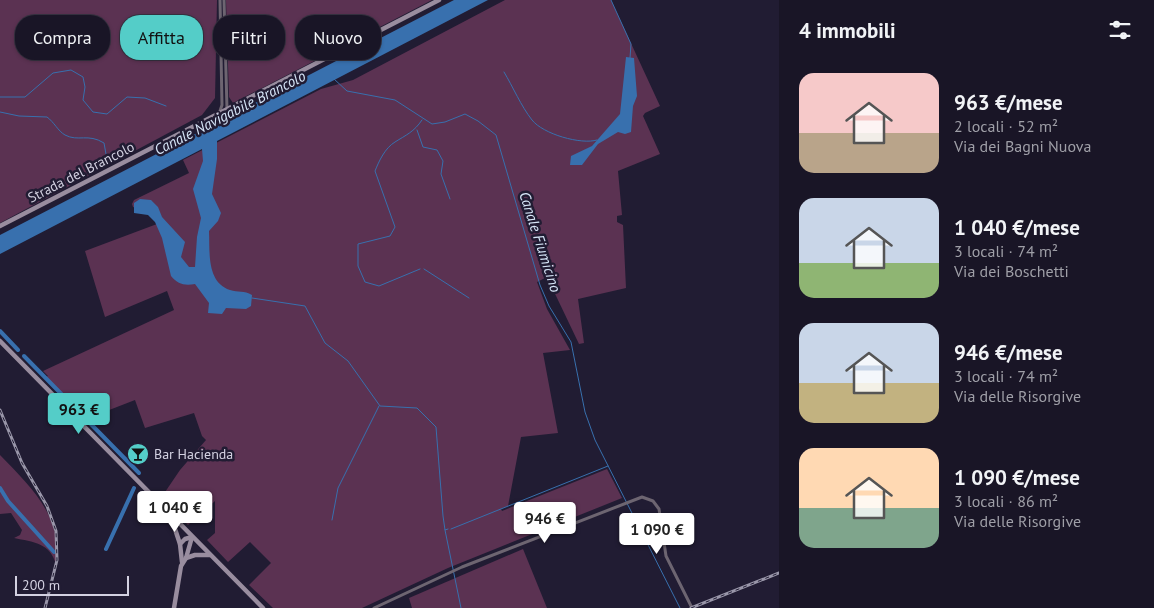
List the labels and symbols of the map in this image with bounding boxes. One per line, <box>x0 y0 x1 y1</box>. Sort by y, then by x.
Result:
water label: Canale Navigabile Brancolo <box>151 66 309 159</box>
street label: Strada del Brancolo <box>25 137 137 207</box>
water label: Canale Fiumicino <box>515 189 566 295</box>
pin: 963 € <box>44 392 114 435</box>
bar icon: Bar Hacienda <box>126 442 150 466</box>
place label: Bar Hacienda <box>154 445 233 463</box>
pin: 1 040 € <box>129 490 221 533</box>
pin: 946 € <box>510 502 580 544</box>
pin: 1 090 € <box>611 512 703 555</box>
scale bar <box>15 573 129 596</box>

